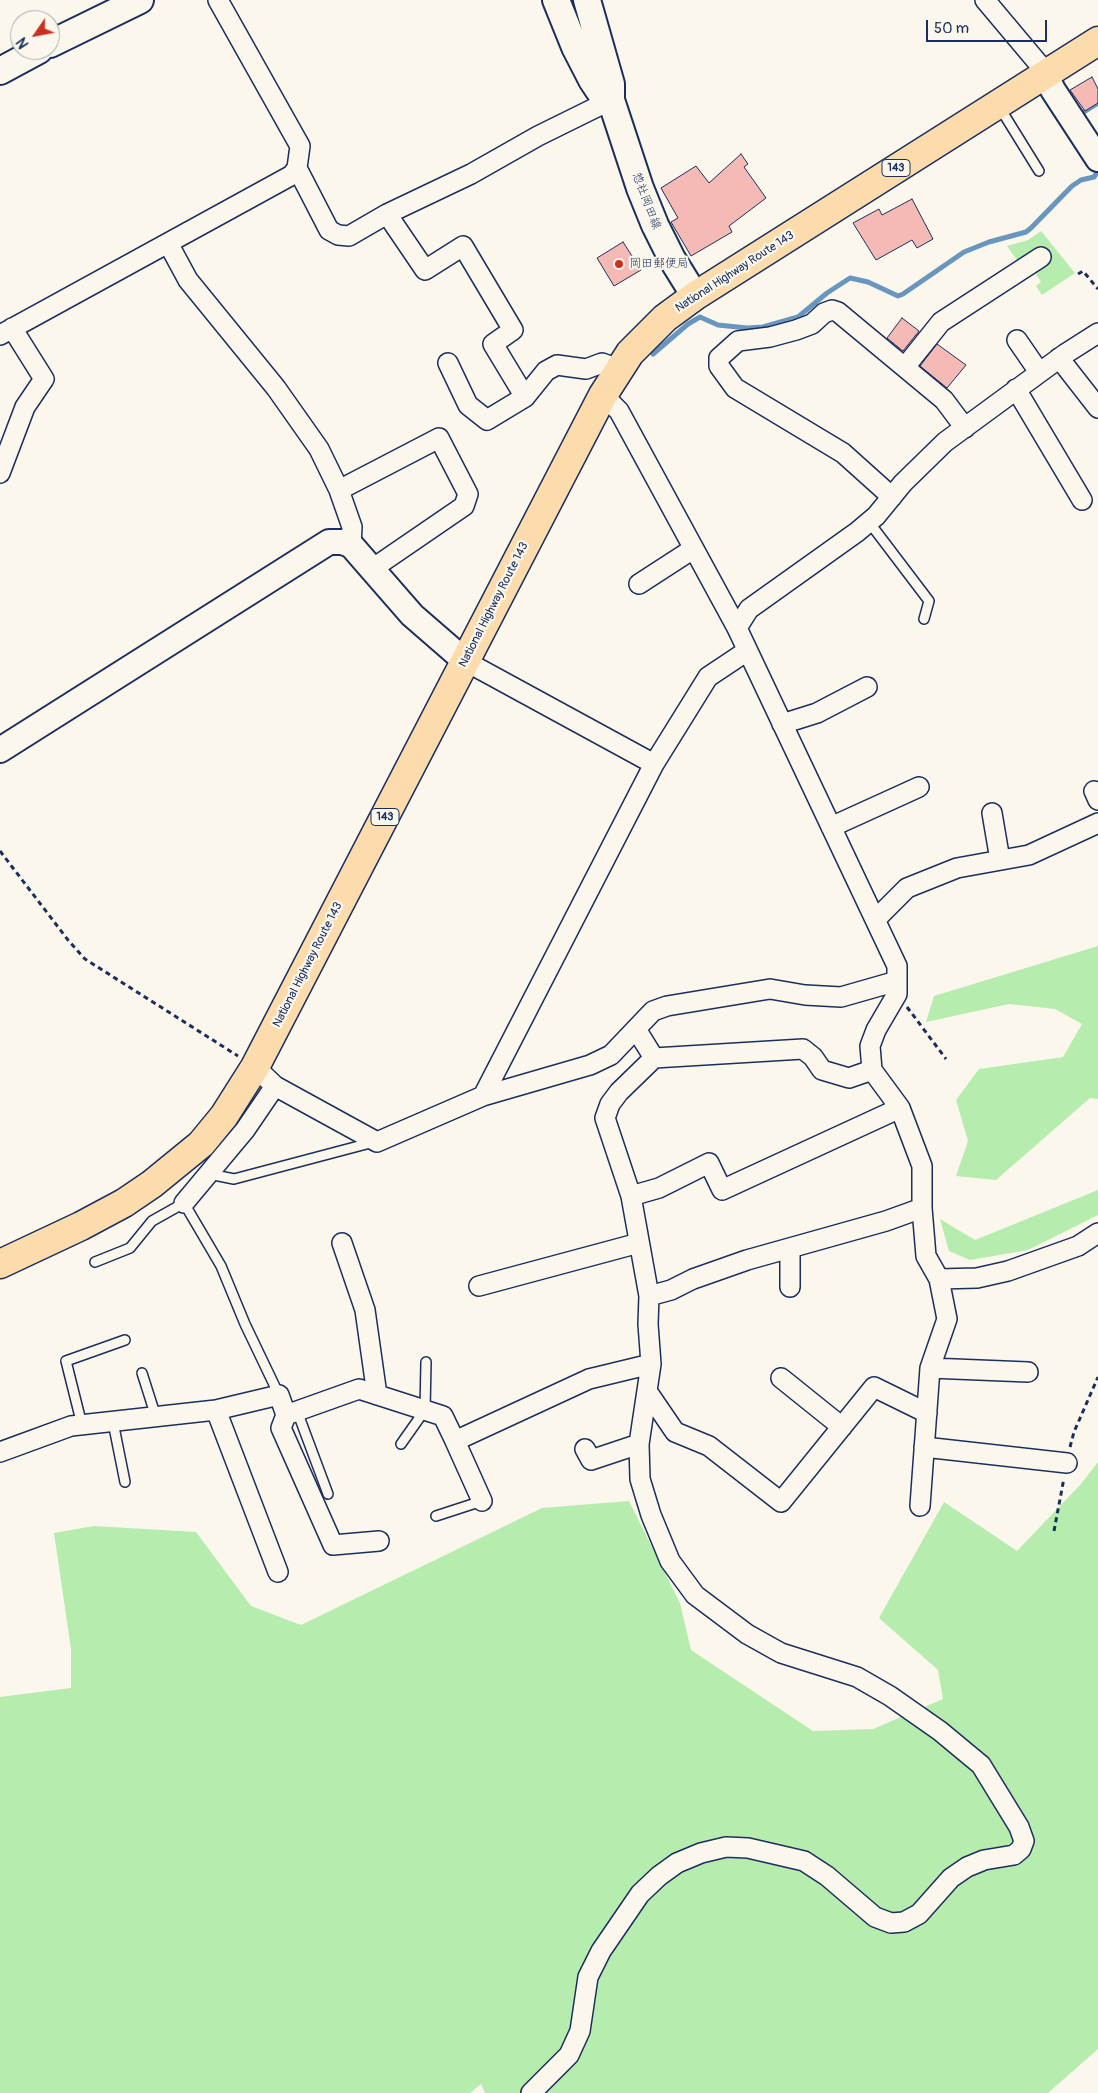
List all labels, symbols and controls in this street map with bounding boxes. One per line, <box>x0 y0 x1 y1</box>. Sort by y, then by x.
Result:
north arrow <box>10 10 60 60</box>
scale bar <box>928 10 1049 42</box>
text: 50 m <box>934 19 969 38</box>
text: N <box>13 34 33 51</box>
road number: 143 <box>882 160 910 177</box>
street label: 惣社岡田線 <box>629 170 663 232</box>
street label: National Highway Route 143 <box>673 228 797 316</box>
place label: 岡田郵便局 <box>629 257 689 271</box>
marker: 岡田郵便局 <box>613 258 625 270</box>
street label: National Highway Route 143 <box>456 540 532 670</box>
road number: 143 <box>371 809 399 826</box>
street label: National Highway Route 143 <box>270 900 346 1030</box>

